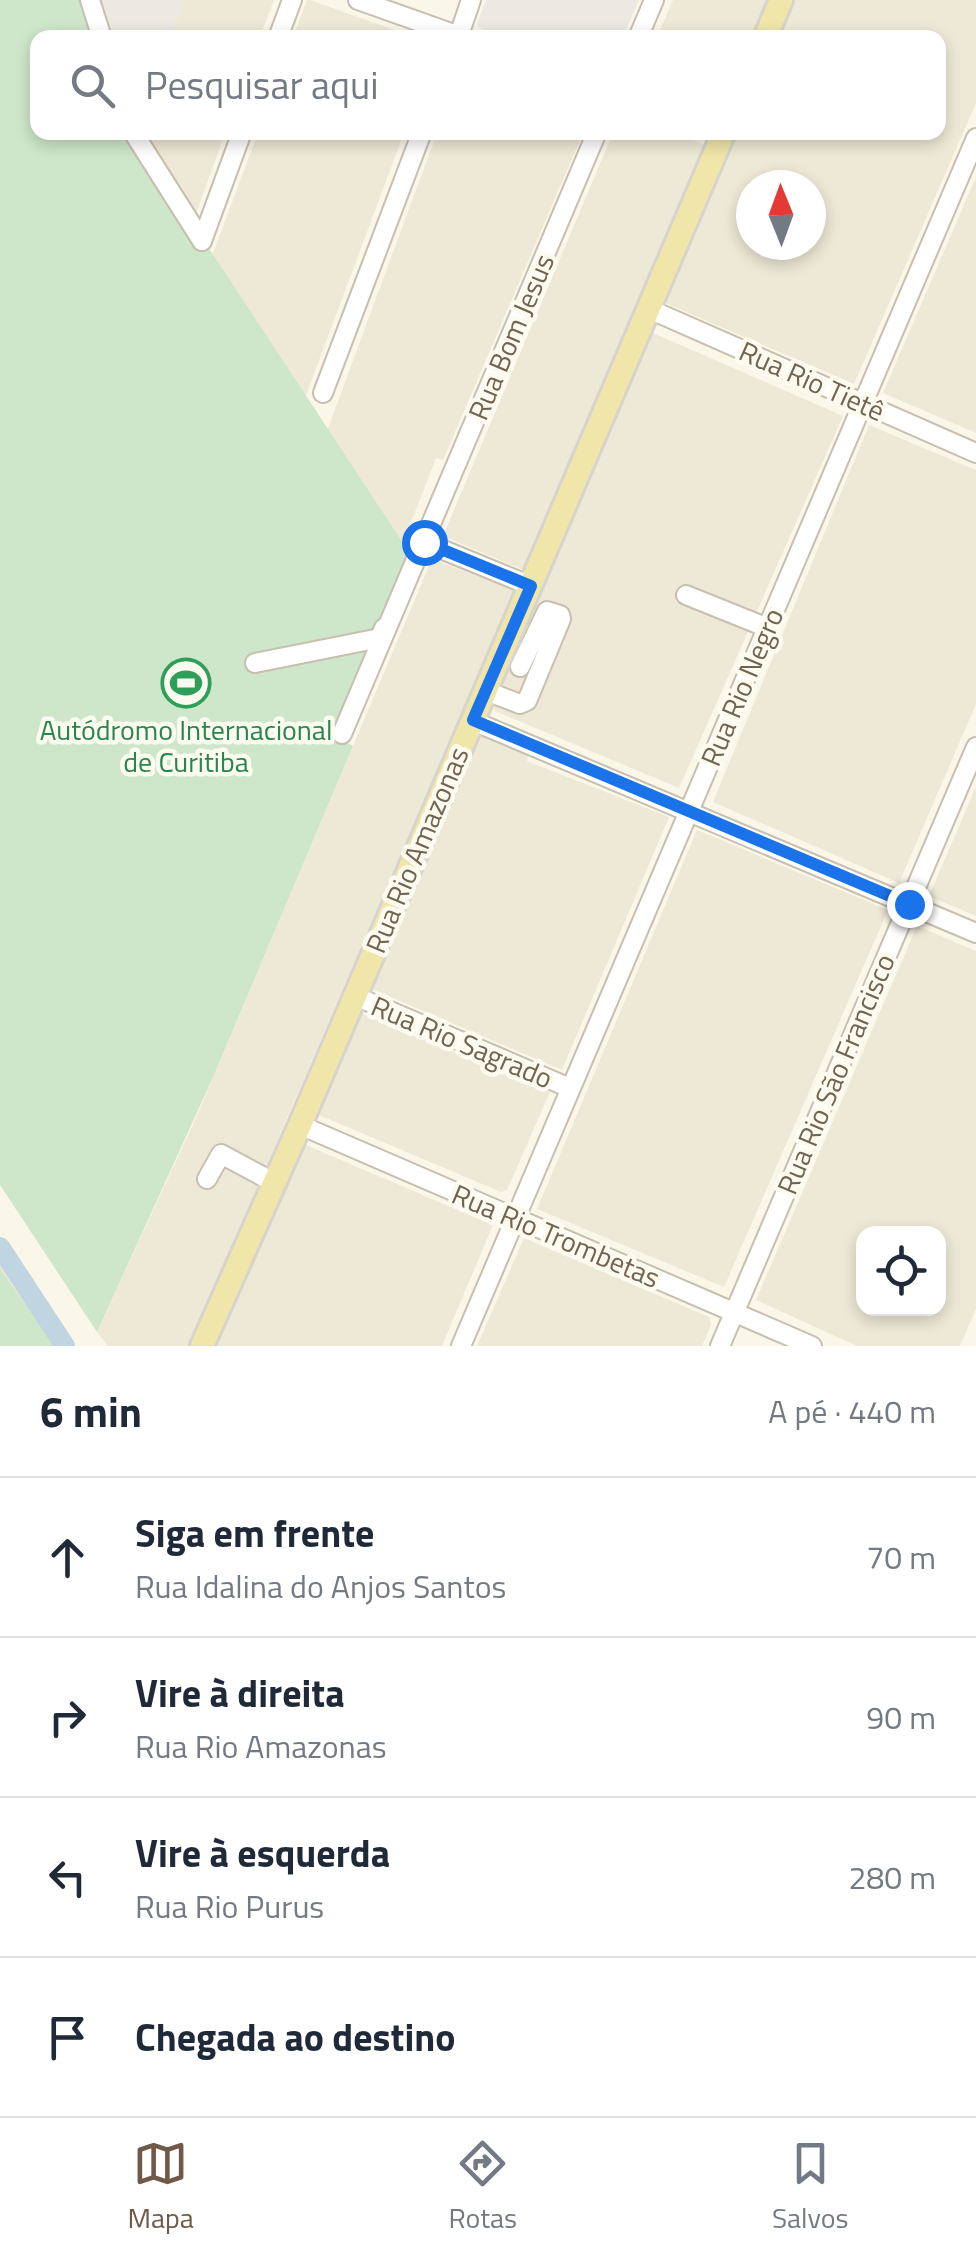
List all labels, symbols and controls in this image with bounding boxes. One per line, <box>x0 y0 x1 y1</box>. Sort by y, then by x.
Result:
search box <box>30 30 946 140</box>
text: Pesquisar aqui <box>145 56 378 114</box>
icon: search <box>65 58 120 113</box>
north arrow <box>736 170 826 260</box>
street label: Rua Bom Jesus <box>456 247 565 427</box>
street label: Rua Rio Tietê <box>732 329 892 432</box>
route start <box>402 520 448 566</box>
street label: Rua Rio Negro <box>689 601 794 773</box>
sports icon: Autódromo Internacional de Curitiba <box>160 657 212 709</box>
place label: Autódromo Internacional de Curitiba <box>40 708 332 783</box>
street label: Rua Rio Amazonas <box>354 740 479 960</box>
route end <box>887 882 933 928</box>
street label: Rua Rio São Francisco <box>765 947 906 1201</box>
street label: Rua Rio Sagrado <box>365 984 560 1099</box>
street label: Rua Rio Trombetas <box>446 1172 667 1299</box>
map controls <box>856 1226 946 1316</box>
button: locate <box>856 1226 946 1316</box>
text: 6 min <box>40 1379 142 1443</box>
text: A pé · 440 m <box>768 1387 936 1435</box>
text: Siga em frente <box>135 1504 374 1562</box>
icon: ahead <box>40 1530 95 1585</box>
text: 70 m <box>866 1533 936 1581</box>
text: Rua Idalina do Anjos Santos <box>135 1562 506 1610</box>
text: Vire à direita <box>135 1664 345 1722</box>
icon: right <box>40 1690 95 1745</box>
text: 90 m <box>866 1693 936 1741</box>
text: Rua Rio Amazonas <box>135 1722 387 1770</box>
text: Vire à esquerda <box>135 1824 390 1882</box>
icon: left <box>40 1850 95 1905</box>
text: 280 m <box>848 1853 936 1901</box>
text: Rua Rio Purus <box>135 1882 324 1930</box>
text: Chegada ao destino <box>135 2008 455 2066</box>
icon: arrive <box>40 2010 95 2065</box>
tab: Mapa <box>127 2136 194 2239</box>
tab: Rotas <box>449 2136 517 2239</box>
tab: Salvos <box>772 2136 849 2239</box>

